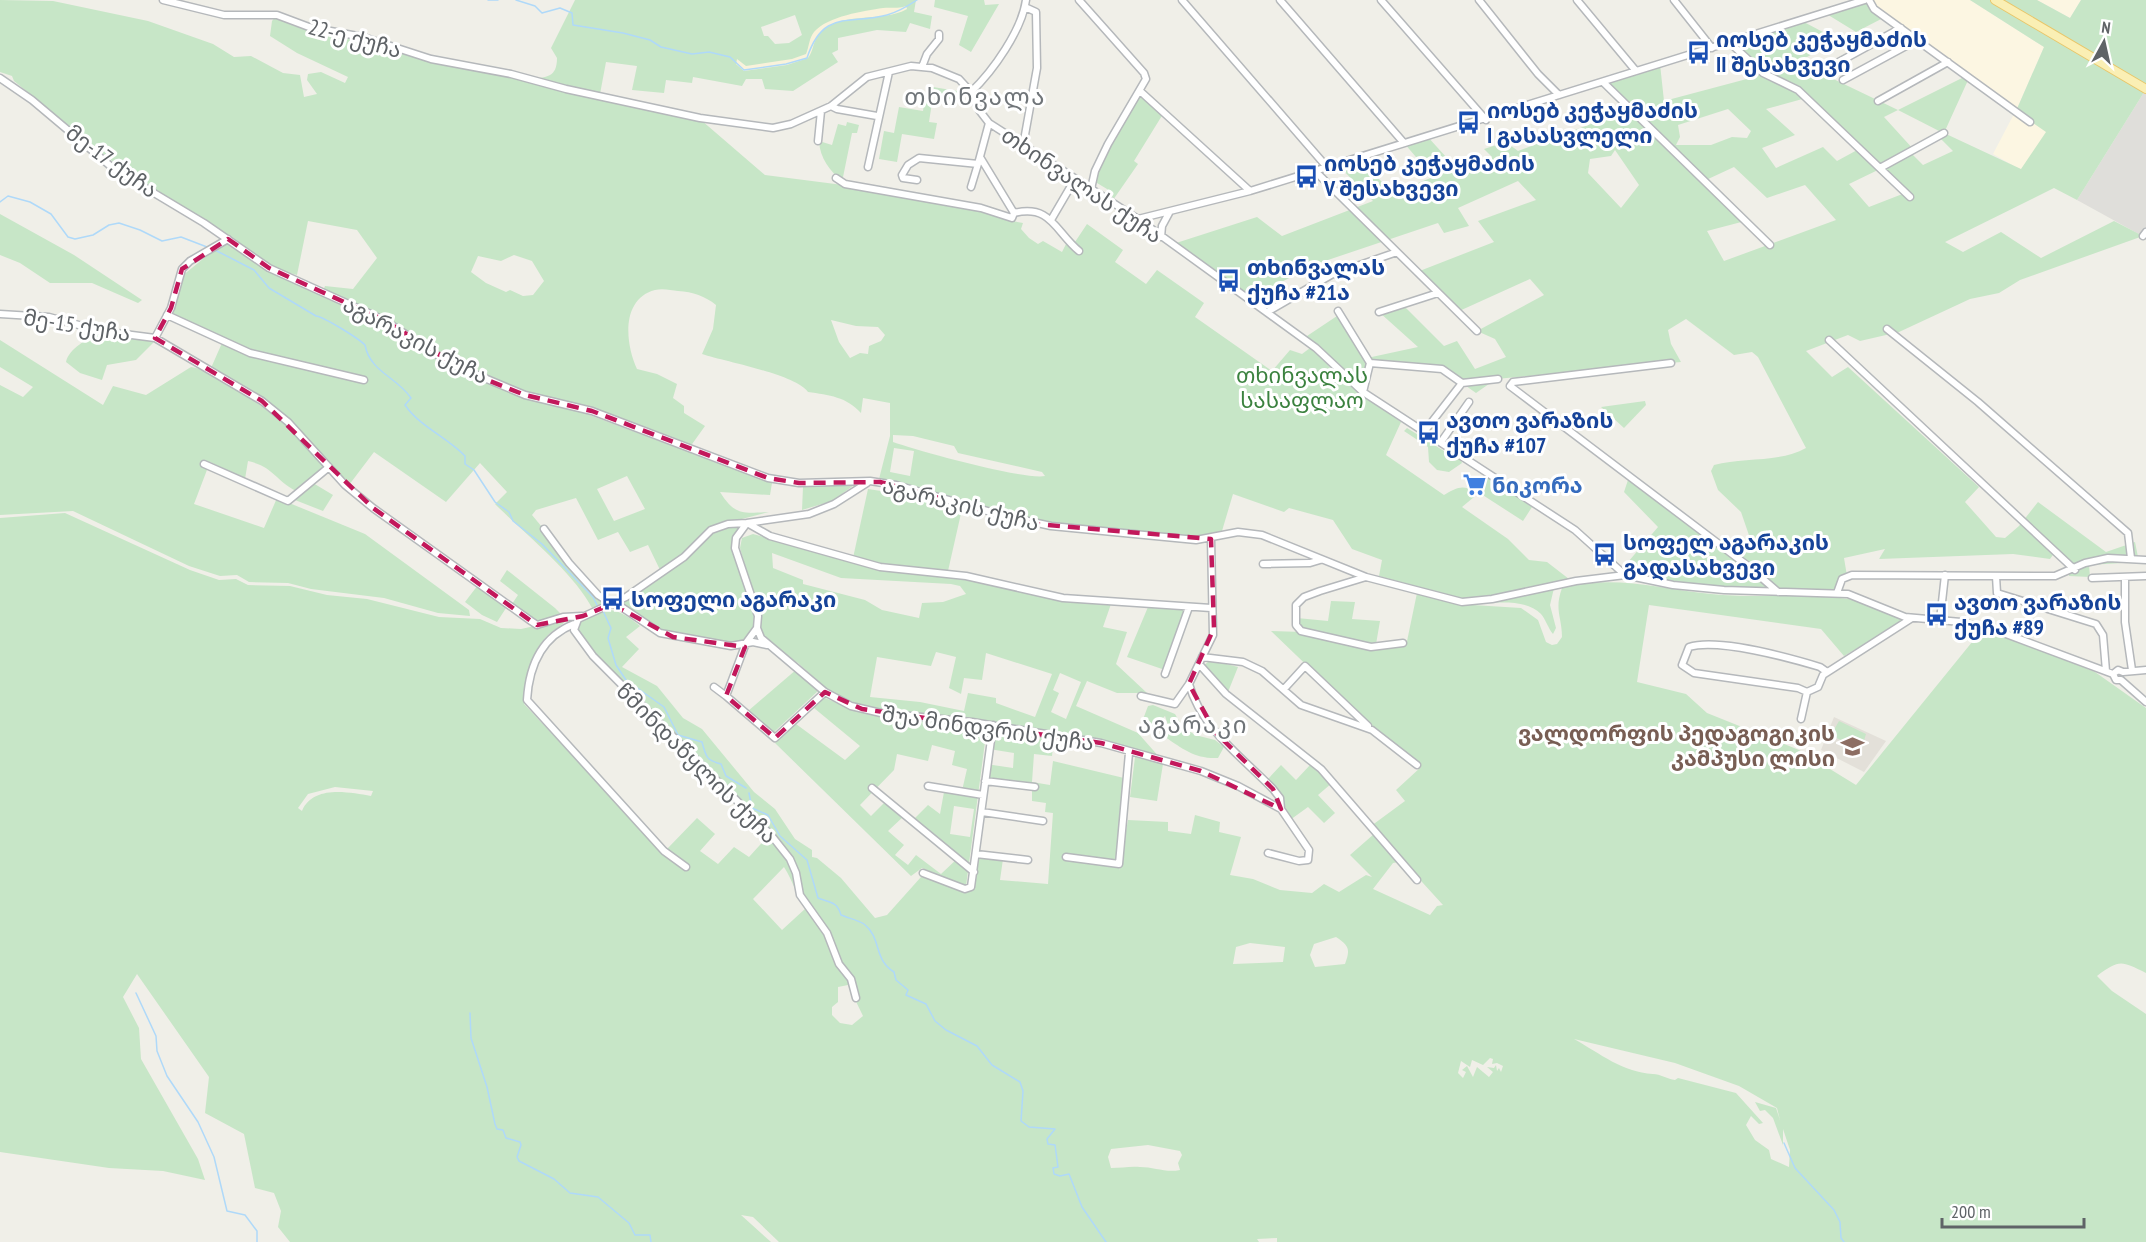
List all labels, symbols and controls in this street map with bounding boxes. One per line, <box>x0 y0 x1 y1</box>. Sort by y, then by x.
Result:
street label: 22-ე ქუჩა <box>305 12 405 64</box>
north arrow <box>2074 12 2134 72</box>
text: N <box>2100 17 2112 38</box>
place label: იოსებ კეჭაყმაძის II შესახვევი <box>1716 25 1927 78</box>
bus stop icon: იოსებ კეჭაყმაძის II შესახვევი <box>1685 39 1711 65</box>
district label: თხინვალა <box>904 81 1046 112</box>
place label: იოსებ კეჭაყმაძის I გასასვლელი <box>1487 96 1698 149</box>
bus stop icon: იოსებ კეჭაყმაძის I გასასვლელი <box>1456 110 1482 136</box>
street label: მე-17 ქუჩა <box>60 118 164 204</box>
street label: თხინვალას ქუჩა <box>996 121 1168 249</box>
place label: იოსებ კეჭაყმაძის V შესახვევი <box>1323 149 1535 202</box>
bus stop icon: იოსებ კეჭაყმაძის V შესახვევი <box>1293 163 1319 189</box>
place label: თხინვალას ქუჩა #21ა <box>1247 253 1385 306</box>
bus stop icon: თხინვალას ქუჩა #21ა <box>1216 267 1242 293</box>
street label: აგარაკის ქუჩა <box>339 290 493 390</box>
street label: მე-15 ქუჩა <box>21 303 133 347</box>
park label: თხინვალას სასაფლაო <box>1236 361 1368 414</box>
place label: ავთო ვარაზის ქუჩა #107 <box>1446 406 1613 459</box>
bus stop icon: ავთო ვარაზის ქუჩა #107 <box>1415 420 1441 446</box>
street label: აგარაკის ქუჩა <box>880 471 1042 537</box>
place label: ნიკორა <box>1492 471 1583 499</box>
supermarket icon: ნიკორა <box>1461 472 1487 498</box>
place label: სოფელ აგარაკის გადასახვევი <box>1623 528 1829 581</box>
bus stop icon: სოფელ აგარაკის გადასახვევი <box>1592 542 1618 568</box>
place label: სოფელი აგარაკი <box>631 585 836 613</box>
bus stop icon: სოფელი აგარაკი <box>600 586 626 612</box>
place label: ავთო ვარაზის ქუჩა #89 <box>1954 588 2121 641</box>
bus stop icon: ავთო ვარაზის ქუჩა #89 <box>1923 602 1949 628</box>
street label: წმინდაწყლის ქუჩა <box>611 677 783 849</box>
street label: შუა მინდვრის ქუჩა <box>880 699 1096 757</box>
district label: აგარაკი <box>1138 709 1248 740</box>
place label: ვალდორფის პედაგოგიკის კამპუსი ლისი <box>1518 719 1835 772</box>
school or university icon: ვალდორფის პედაგოგიკის კამპუსი ლისი <box>1840 733 1866 759</box>
scale bar <box>1942 1191 2084 1229</box>
text: 200 m <box>1951 1200 1991 1223</box>

